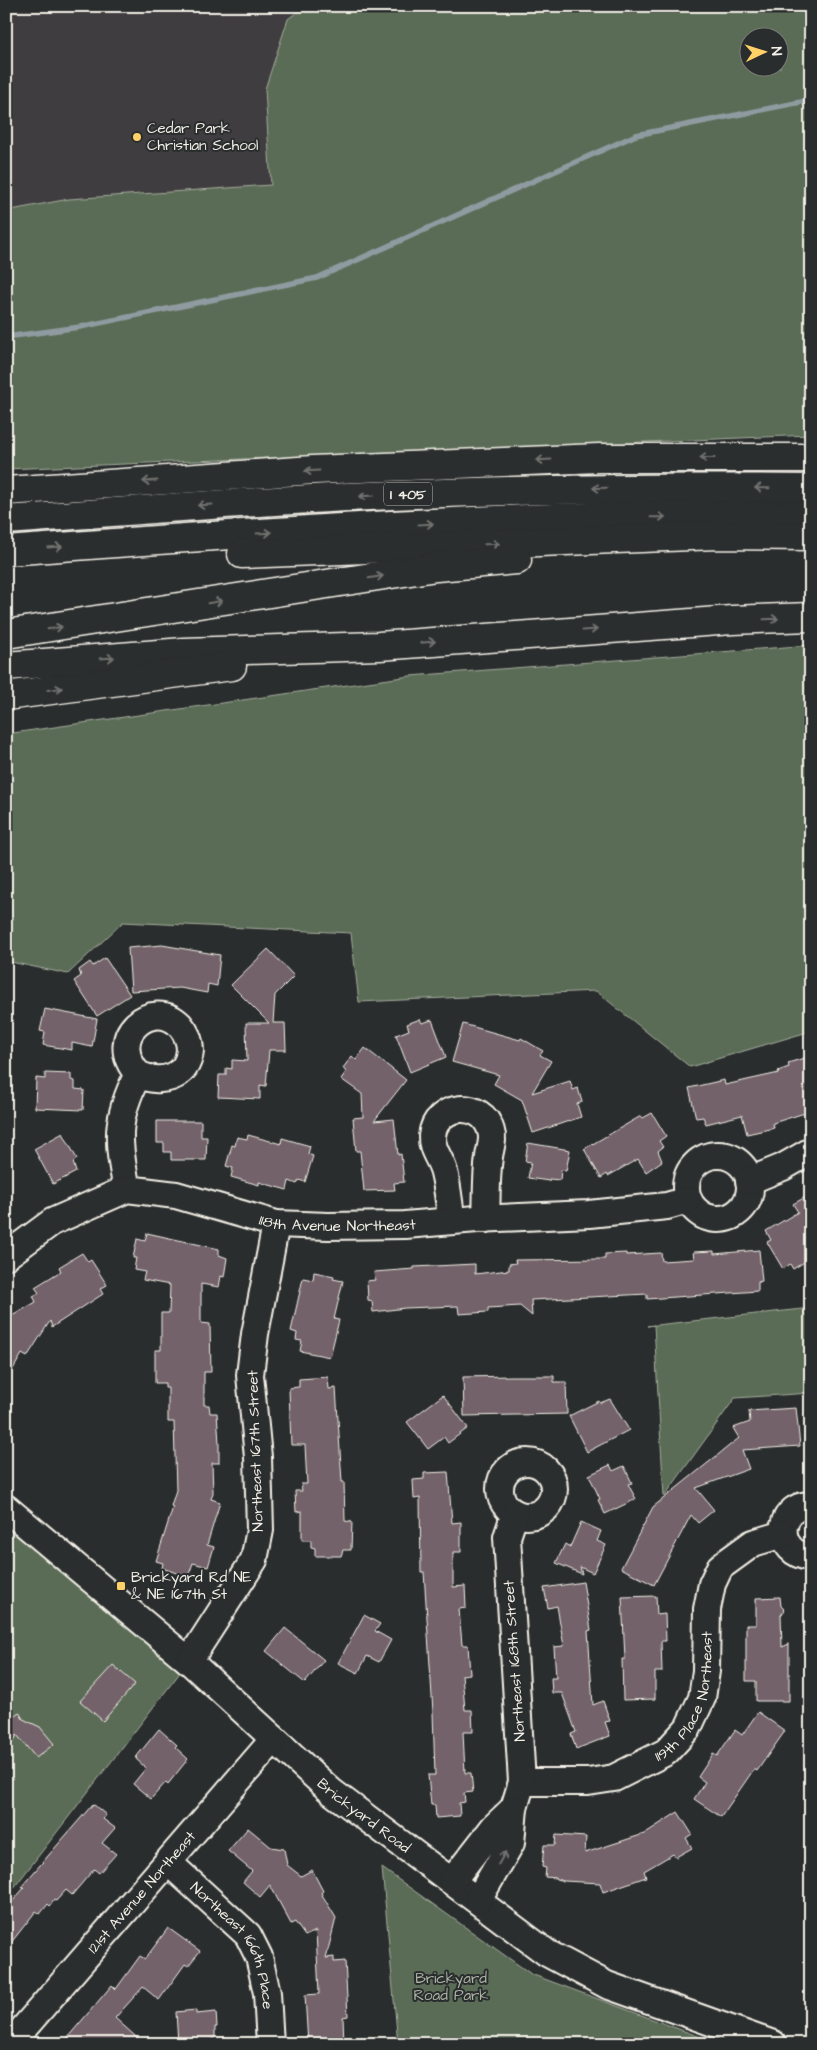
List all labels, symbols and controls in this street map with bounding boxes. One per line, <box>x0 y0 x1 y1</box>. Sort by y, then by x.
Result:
north arrow <box>740 28 790 78</box>
text: N <box>766 46 786 56</box>
place label: Cedar Park Christian School <box>147 118 258 156</box>
marker: Cedar Park Christian School <box>131 131 143 143</box>
one-way arrow <box>699 453 715 463</box>
one-way arrow <box>537 456 553 465</box>
one-way arrow <box>304 466 320 475</box>
one-way arrow <box>142 477 158 486</box>
road number: I 405 <box>384 482 432 506</box>
one-way arrow <box>754 483 770 493</box>
one-way arrow <box>592 484 608 493</box>
one-way arrow <box>359 492 375 501</box>
one-way arrow <box>197 501 213 510</box>
one-way arrow <box>650 512 666 522</box>
one-way arrow <box>418 519 434 528</box>
one-way arrow <box>255 529 271 538</box>
one-way arrow <box>484 539 500 548</box>
one-way arrow <box>47 543 63 552</box>
one-way arrow <box>367 571 383 581</box>
one-way arrow <box>207 596 223 606</box>
one-way arrow <box>763 614 779 623</box>
one-way arrow <box>46 622 62 632</box>
one-way arrow <box>582 625 598 634</box>
one-way arrow <box>420 638 436 647</box>
one-way arrow <box>99 653 115 662</box>
one-way arrow <box>46 684 62 694</box>
street label: 118th Avenue Northeast <box>257 1210 417 1237</box>
street label: Northeast 167th Street <box>242 1370 269 1532</box>
place label: Brickyard Rd NE & NE 167th St <box>131 1567 252 1605</box>
marker: Brickyard Rd NE & NE 167th St <box>115 1580 127 1592</box>
street label: Northeast 168th Street <box>498 1580 531 1742</box>
street label: 119th Place Northeast <box>651 1631 718 1767</box>
street label: Brickyard Road <box>312 1773 415 1858</box>
street label: 121st Avenue Northeast <box>83 1827 201 1958</box>
one-way arrow <box>498 1851 507 1866</box>
street label: Northeast 166th Place <box>186 1877 278 2010</box>
park label: Brickyard Road Park <box>413 1968 489 2006</box>

